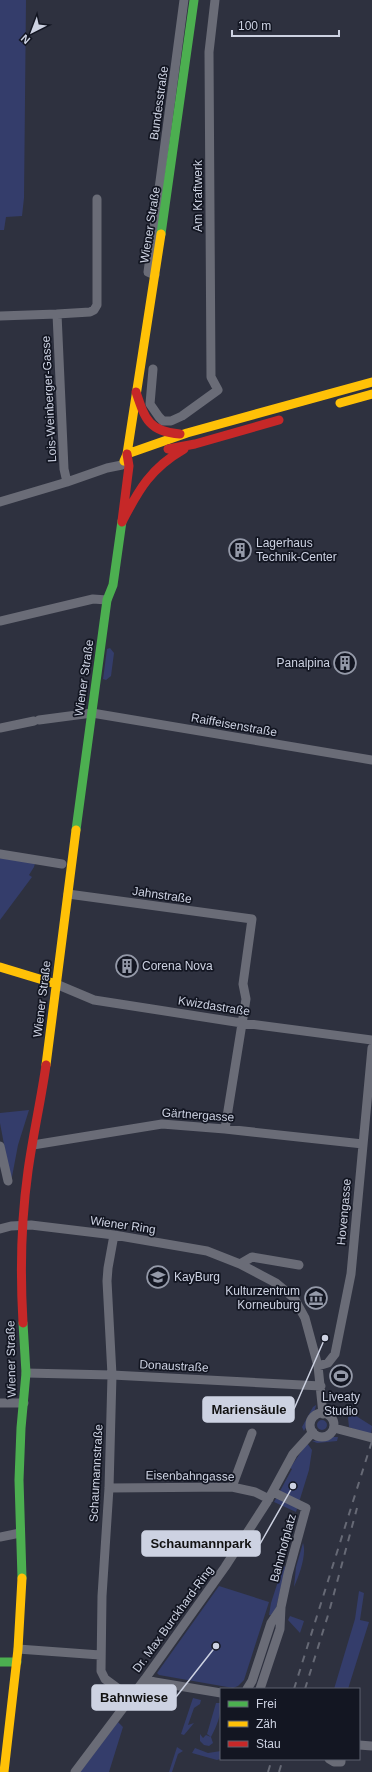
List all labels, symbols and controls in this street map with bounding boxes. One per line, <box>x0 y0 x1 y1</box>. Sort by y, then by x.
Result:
north arrow <box>12 12 52 52</box>
scale bar <box>232 12 339 38</box>
text: 100 m <box>238 19 271 33</box>
text: N <box>18 32 32 47</box>
street label: Bundesstraße <box>147 65 171 141</box>
street label: Am Kraftwerk <box>191 159 205 232</box>
street label: Wiener Straße <box>137 185 163 264</box>
street label: Lois-Weinberger-Gasse <box>39 335 59 463</box>
place label: Lagerhaus Technik-Center <box>256 536 337 564</box>
building icon: Lagerhaus Technik-Center <box>227 537 253 563</box>
street label: Wiener Straße <box>72 638 96 717</box>
building icon: Panalpina <box>332 650 358 676</box>
place label: Panalpina <box>277 656 330 670</box>
street label: Raiffeisenstraße <box>190 711 278 740</box>
street label: Jahnstraße <box>131 884 193 906</box>
building icon: Corena Nova <box>114 953 140 979</box>
street label: Wiener Straße <box>30 959 54 1038</box>
place label: Corena Nova <box>142 959 213 973</box>
street label: Kwizdastraße <box>177 993 251 1019</box>
street label: Gärtnergasse <box>161 1105 235 1125</box>
street label: Hovengasse <box>334 1178 354 1246</box>
street label: Wiener Ring <box>89 1213 157 1237</box>
school or university icon: KayBurg <box>145 1264 171 1290</box>
place label: KayBurg <box>174 1270 220 1284</box>
place label: Kulturzentrum Korneuburg <box>225 1284 300 1312</box>
museum icon: Kulturzentrum Korneuburg <box>303 1285 329 1311</box>
street label: Wiener Straße <box>3 1320 19 1398</box>
street label: Donaustraße <box>139 1357 209 1375</box>
sports icon: Liveaty Studio <box>328 1363 354 1389</box>
place label: Liveaty Studio <box>322 1390 360 1418</box>
callout: Mariensäule <box>203 1397 294 1422</box>
text: Mariensäule <box>211 1402 287 1417</box>
street label: Schaumannstraße <box>86 1423 106 1522</box>
street label: Eisenbahngasse <box>146 1468 235 1484</box>
street label: Bahnhofplatz <box>267 1512 299 1584</box>
callout: Schaumannpark <box>142 1531 260 1556</box>
text: Schaumannpark <box>150 1536 252 1551</box>
street label: Dr. Max Burckhard-Ring <box>130 1563 216 1675</box>
callout: Bahnwiese <box>92 1685 176 1710</box>
legend <box>220 1688 360 1760</box>
text: Bahnwiese <box>100 1690 168 1705</box>
text: Frei <box>256 1697 277 1711</box>
text: Zäh <box>256 1717 277 1731</box>
text: Stau <box>256 1737 281 1751</box>

